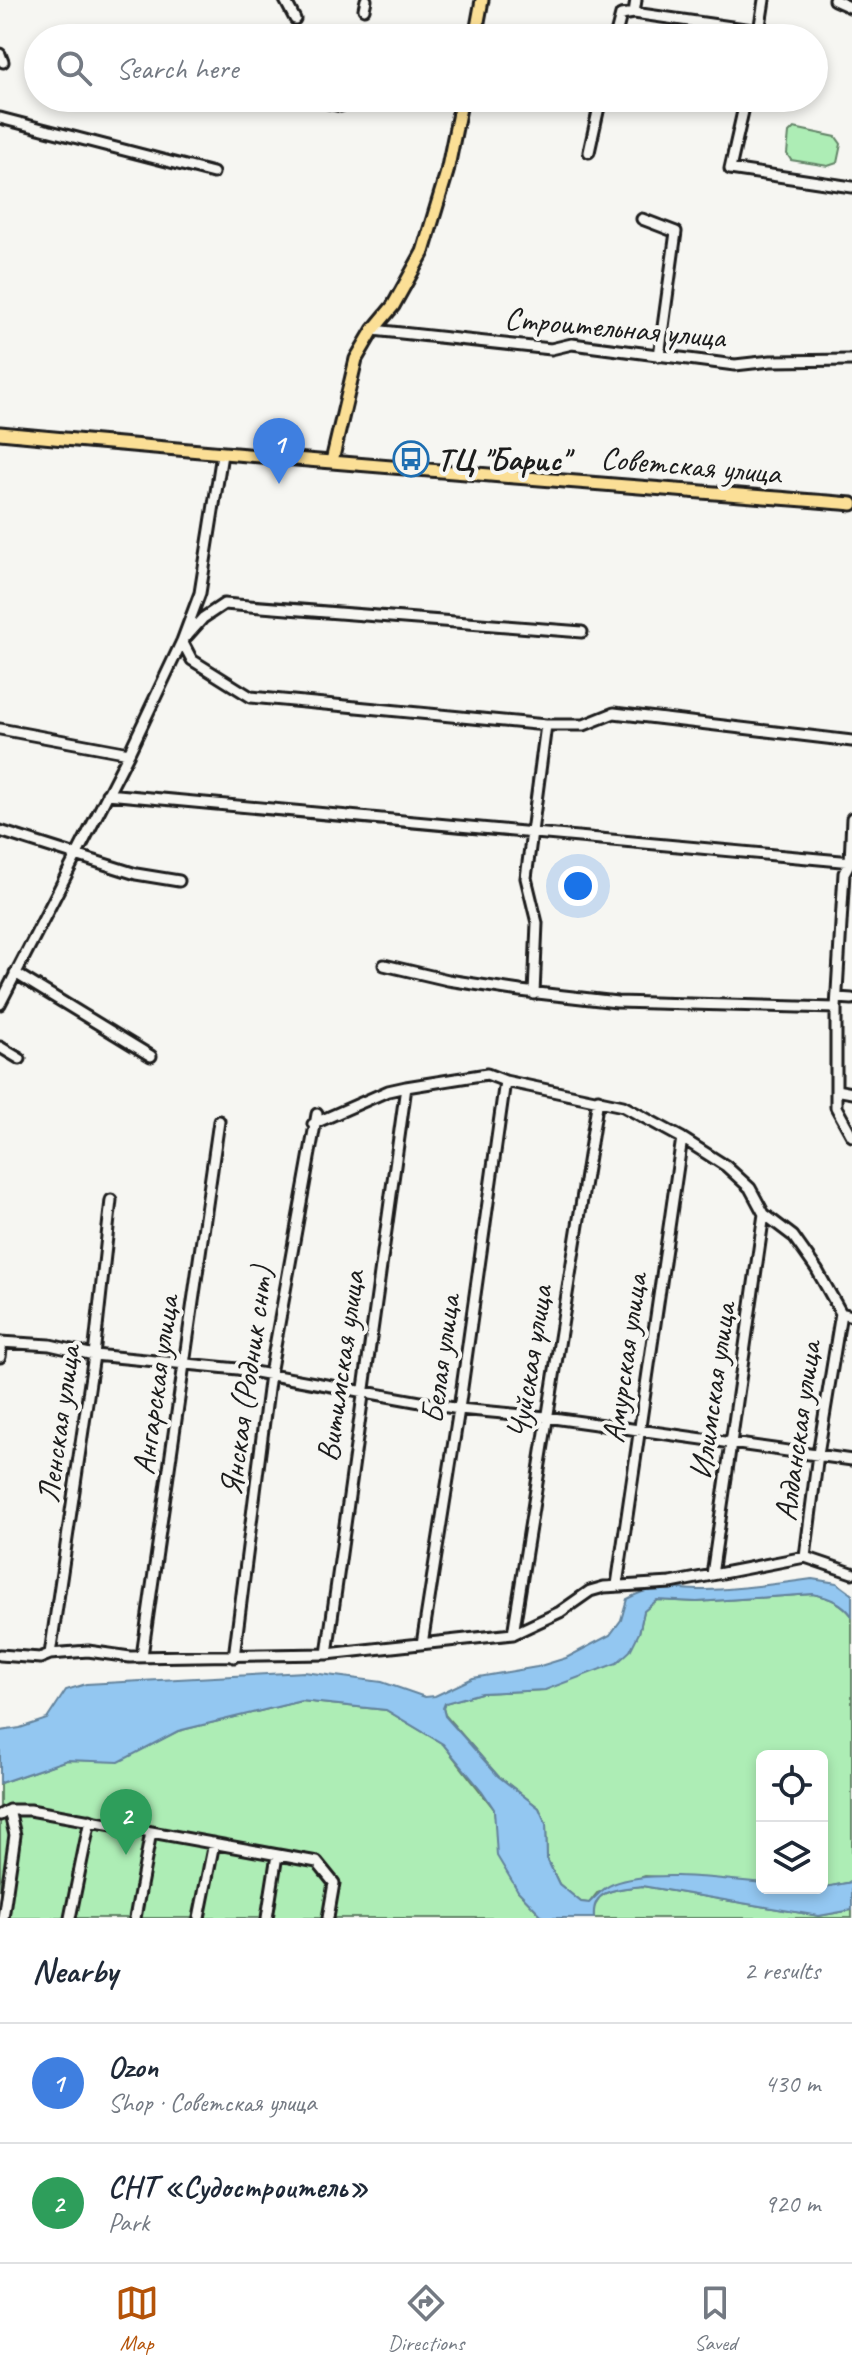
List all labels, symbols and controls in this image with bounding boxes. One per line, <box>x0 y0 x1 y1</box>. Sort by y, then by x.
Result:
search box <box>24 24 828 112</box>
icon: search <box>52 46 96 90</box>
text: Search here <box>116 49 238 87</box>
street label: Строительная улица <box>503 297 729 358</box>
pin: 1 <box>253 418 305 484</box>
street label: Советская улица <box>599 437 785 494</box>
place label: ТЦ "Барис" <box>437 439 576 480</box>
bus stop icon: ТЦ "Барис" <box>392 440 430 478</box>
your location <box>558 866 598 906</box>
street label: Янская (Родник снт) <box>210 1262 283 1498</box>
street label: Витимская улица <box>307 1266 374 1464</box>
street label: Амурская улица <box>592 1268 657 1445</box>
street label: Чуйская улица <box>497 1280 562 1442</box>
street label: Белая улица <box>411 1289 470 1426</box>
street label: Ангарская улица <box>123 1290 189 1477</box>
street label: Илимская улица <box>680 1297 746 1482</box>
street label: Алданская улица <box>765 1336 831 1523</box>
street label: Ленская улица <box>27 1340 90 1505</box>
map controls <box>756 1750 828 1894</box>
button: locate <box>756 1750 828 1822</box>
pin: 2 <box>100 1789 152 1855</box>
button: layers <box>756 1822 828 1894</box>
text: Nearby <box>32 1949 118 1992</box>
text: 2 results <box>744 1954 820 1987</box>
text: Ozon <box>108 2048 158 2086</box>
text: 1 <box>52 2067 64 2100</box>
text: 430 m <box>764 2067 820 2100</box>
text: Shop · Советская улица <box>108 2086 316 2119</box>
text: СНТ «Судостроитель» <box>108 2168 368 2206</box>
text: 2 <box>52 2187 64 2220</box>
text: 920 m <box>764 2187 820 2220</box>
text: Park <box>108 2206 149 2239</box>
tab: Map <box>115 2281 159 2357</box>
tab: Directions <box>388 2281 464 2357</box>
tab: Saved <box>693 2281 737 2357</box>

